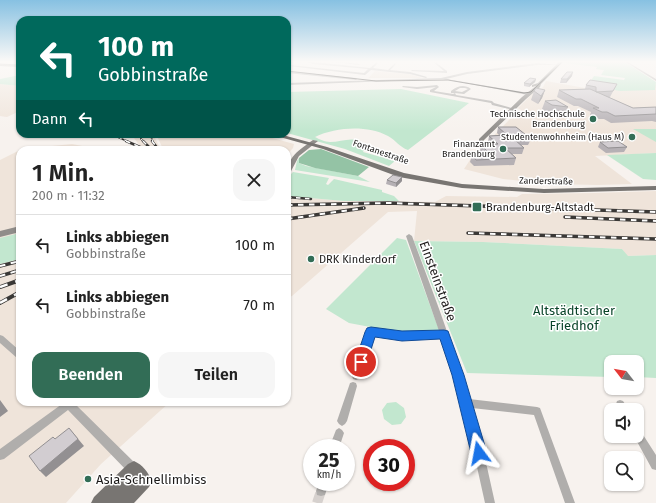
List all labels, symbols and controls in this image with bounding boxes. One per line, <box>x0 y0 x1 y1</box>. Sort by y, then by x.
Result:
text: 100 m <box>98 30 174 63</box>
icon: left <box>32 32 84 84</box>
text: Gobbinstraße <box>98 64 208 86</box>
icon: left <box>75 108 97 130</box>
place label: Technische Hochschule Brandenburg <box>490 109 585 129</box>
text: Dann <box>32 110 67 128</box>
marker: Technische Hochschule Brandenburg <box>588 114 598 124</box>
place label: Studentenwohnheim (Haus M) <box>501 132 624 142</box>
marker: Studentenwohnheim (Haus M) <box>627 132 637 142</box>
street label: Fontanestraße <box>352 138 410 166</box>
place label: Finanzamt Brandenburg <box>442 139 496 159</box>
marker: Finanzamt Brandenburg <box>498 144 508 154</box>
text: 1 Min. <box>32 159 94 187</box>
button: close <box>233 159 275 201</box>
street label: Zanderstraße <box>519 176 573 186</box>
text: 200 m · 11:32 <box>32 188 105 203</box>
marker: Brandenburg-Altstadt <box>471 201 483 213</box>
place label: Brandenburg-Altstadt <box>486 201 594 214</box>
text: Links abbiegen <box>66 228 169 246</box>
icon: left <box>32 234 54 256</box>
text: 100 m <box>235 236 275 254</box>
street label: Einsteinstraße <box>417 239 459 323</box>
text: Gobbinstraße <box>66 246 146 261</box>
place label: DRK Kinderdorf <box>319 253 397 266</box>
marker: DRK Kinderdorf <box>306 254 316 264</box>
text: Links abbiegen <box>66 288 169 306</box>
icon: left <box>32 294 54 316</box>
text: 70 m <box>243 296 275 314</box>
park label: Altstädtischer Friedhof <box>533 303 615 333</box>
text: Gobbinstraße <box>66 306 146 321</box>
pin <box>344 345 378 379</box>
icon: arrive <box>350 351 372 373</box>
button: Beenden <box>32 352 150 398</box>
button: Teilen <box>158 352 275 398</box>
north arrow <box>604 355 644 395</box>
map controls <box>604 355 644 491</box>
button: sound <box>604 403 644 443</box>
position arrow <box>458 432 500 474</box>
speed limit sign: 30 <box>363 439 415 491</box>
text: 25 <box>318 448 340 472</box>
button: search <box>604 451 644 491</box>
text: km/h <box>317 469 341 481</box>
place label: Asia-Schnellimbiss <box>96 472 206 487</box>
marker: Asia-Schnellimbiss <box>83 474 93 484</box>

